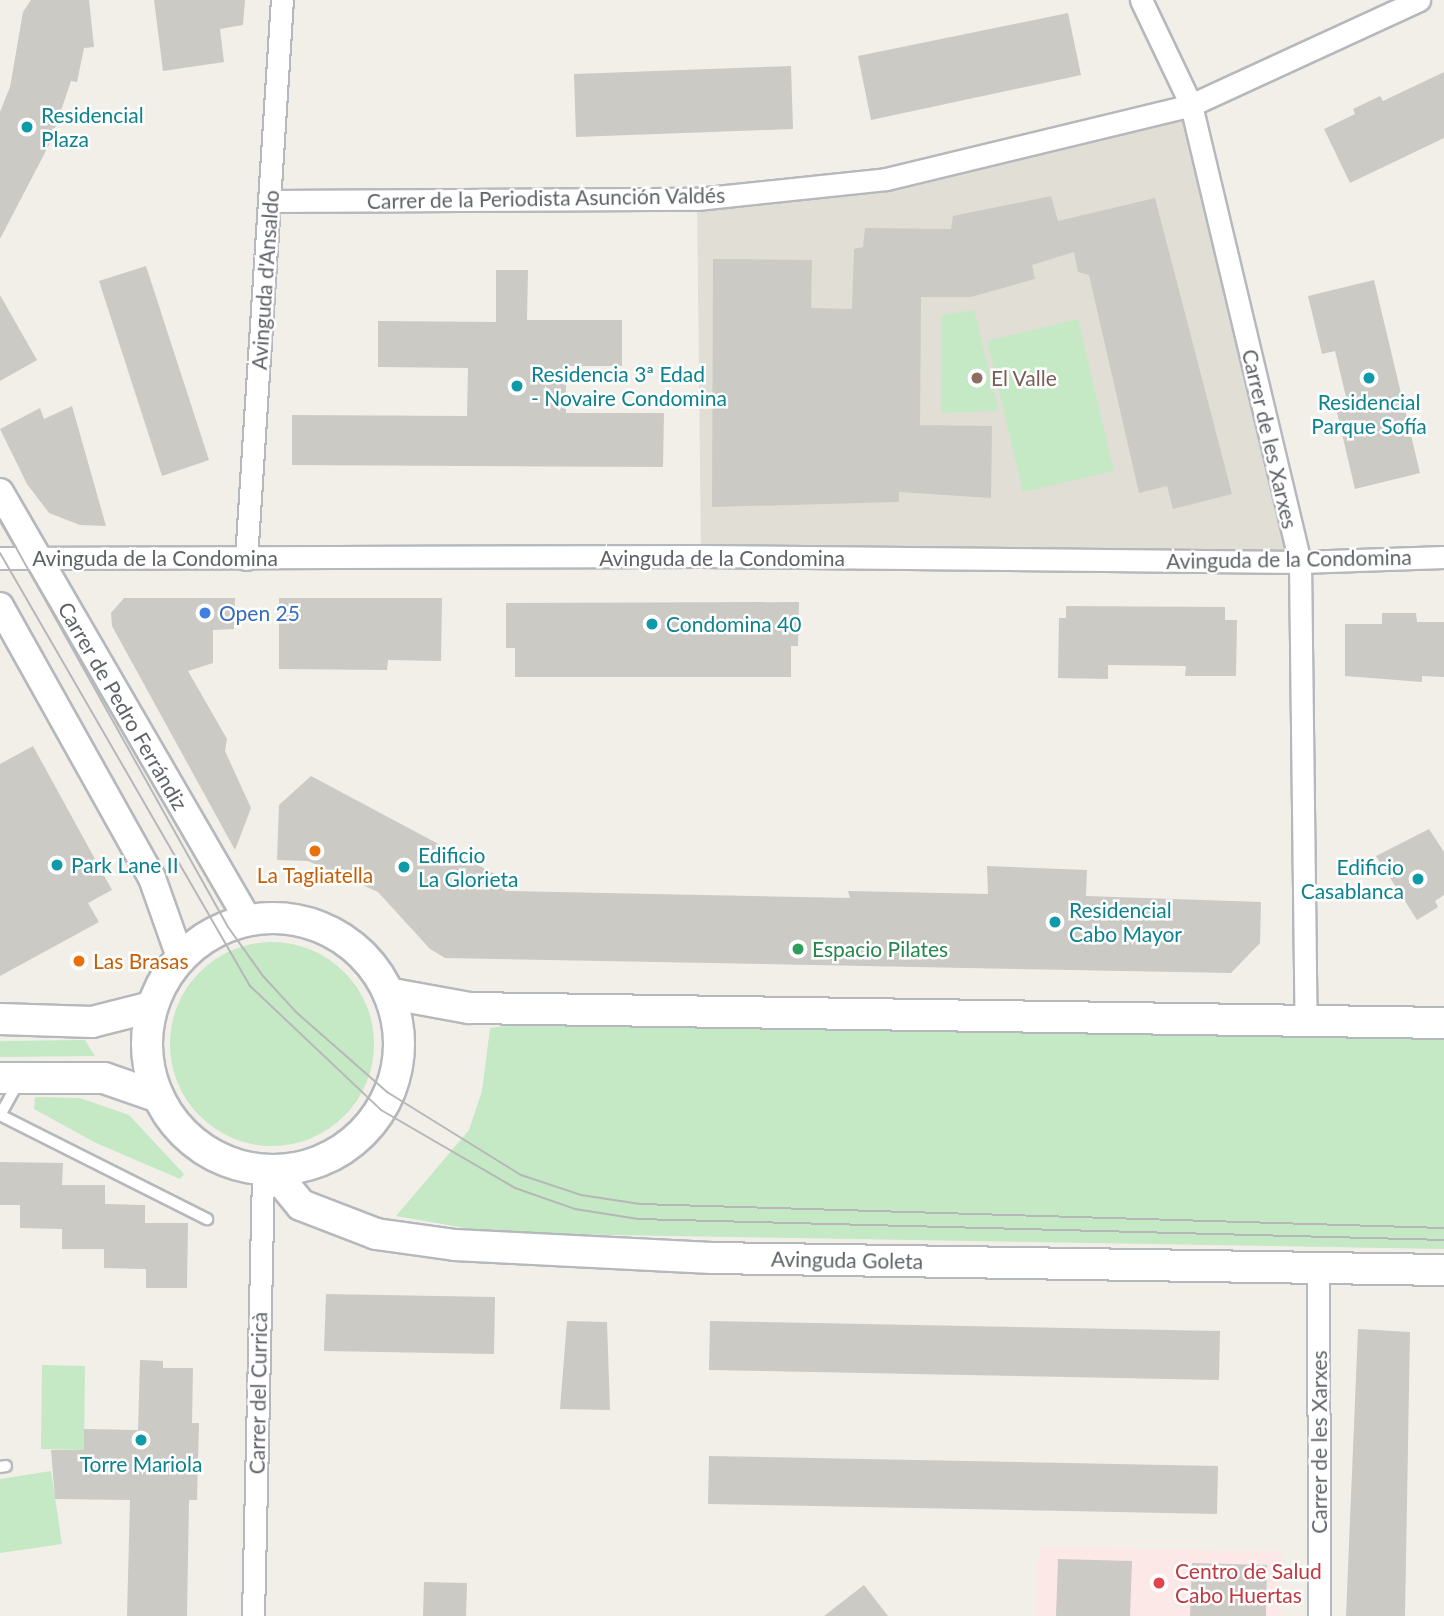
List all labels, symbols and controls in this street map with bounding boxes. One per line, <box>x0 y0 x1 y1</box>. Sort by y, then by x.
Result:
place label: Residencial Plaza <box>41 102 144 152</box>
marker: Residencial Plaza <box>19 119 35 135</box>
street label: Carrer de la Periodista Asunción Valdés <box>366 182 726 214</box>
street label: Avinguda d'Ansaldo <box>246 189 284 371</box>
street label: Carrer de les Xarxes <box>1237 347 1303 531</box>
place label: Residencia 3ª Edad - Novaire Condomina <box>531 361 727 411</box>
place label: El Valle <box>991 365 1057 391</box>
marker: El Valle <box>969 370 985 386</box>
marker: Residencial Parque Sofía <box>1361 370 1377 386</box>
marker: Residencia 3ª Edad - Novaire Condomina <box>509 378 525 394</box>
place label: Residencial Parque Sofía <box>1311 389 1427 439</box>
street label: Avinguda de la Condomina <box>1166 544 1412 574</box>
street label: Avinguda de la Condomina <box>32 545 278 571</box>
street label: Avinguda de la Condomina <box>599 545 845 571</box>
street label: Carrer de Pedro Ferrándiz <box>53 597 193 815</box>
place label: Open 25 <box>219 600 300 626</box>
marker: Open 25 <box>197 605 213 621</box>
place label: Condomina 40 <box>666 611 801 637</box>
marker: Condomina 40 <box>644 616 660 632</box>
place label: Edificio La Glorieta <box>418 842 518 892</box>
marker: La Tagliatella <box>307 843 323 859</box>
place label: Park Lane II <box>71 852 179 878</box>
place label: Edificio Casablanca <box>1301 854 1404 904</box>
marker: Park Lane II <box>49 857 65 873</box>
marker: Edificio La Glorieta <box>396 859 412 875</box>
place label: La Tagliatella <box>256 862 374 888</box>
marker: Edificio Casablanca <box>1410 871 1426 887</box>
place label: Residencial Cabo Mayor <box>1069 897 1182 947</box>
marker: Residencial Cabo Mayor <box>1047 914 1063 930</box>
place label: Espacio Pilates <box>812 936 948 962</box>
marker: Espacio Pilates <box>790 941 806 957</box>
place label: Las Brasas <box>93 948 189 974</box>
marker: Las Brasas <box>71 953 87 969</box>
street label: Avinguda Goleta <box>771 1246 923 1274</box>
street label: Carrer del Curricà <box>244 1311 272 1475</box>
street label: Carrer de les Xarxes <box>1306 1350 1332 1534</box>
marker: Torre Mariola <box>133 1432 149 1448</box>
place label: Torre Mariola <box>80 1451 202 1477</box>
place label: Centro de Salud Cabo Huertas <box>1175 1558 1322 1608</box>
marker: Centro de Salud Cabo Huertas <box>1149 1573 1169 1593</box>

